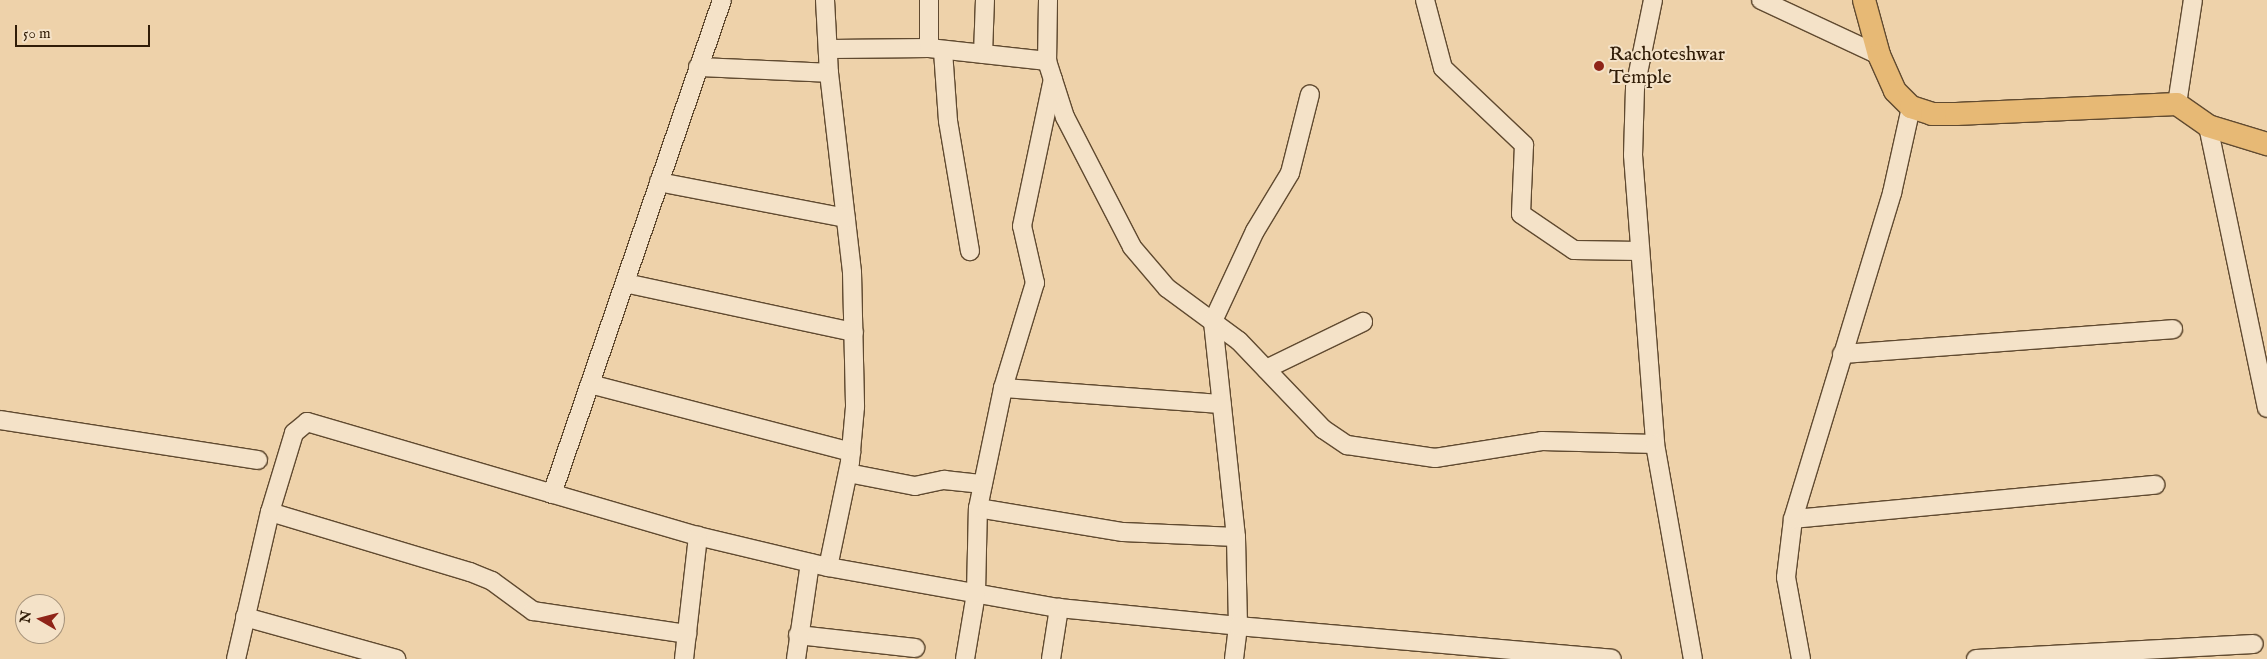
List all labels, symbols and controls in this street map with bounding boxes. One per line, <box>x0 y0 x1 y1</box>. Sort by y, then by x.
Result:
scale bar <box>18 15 152 47</box>
text: 50 m <box>23 24 51 43</box>
place label: Rachoteshwar Temple <box>1609 42 1725 89</box>
marker: Rachoteshwar Temple <box>1593 60 1605 72</box>
north arrow <box>15 594 65 644</box>
text: N <box>16 610 36 624</box>

